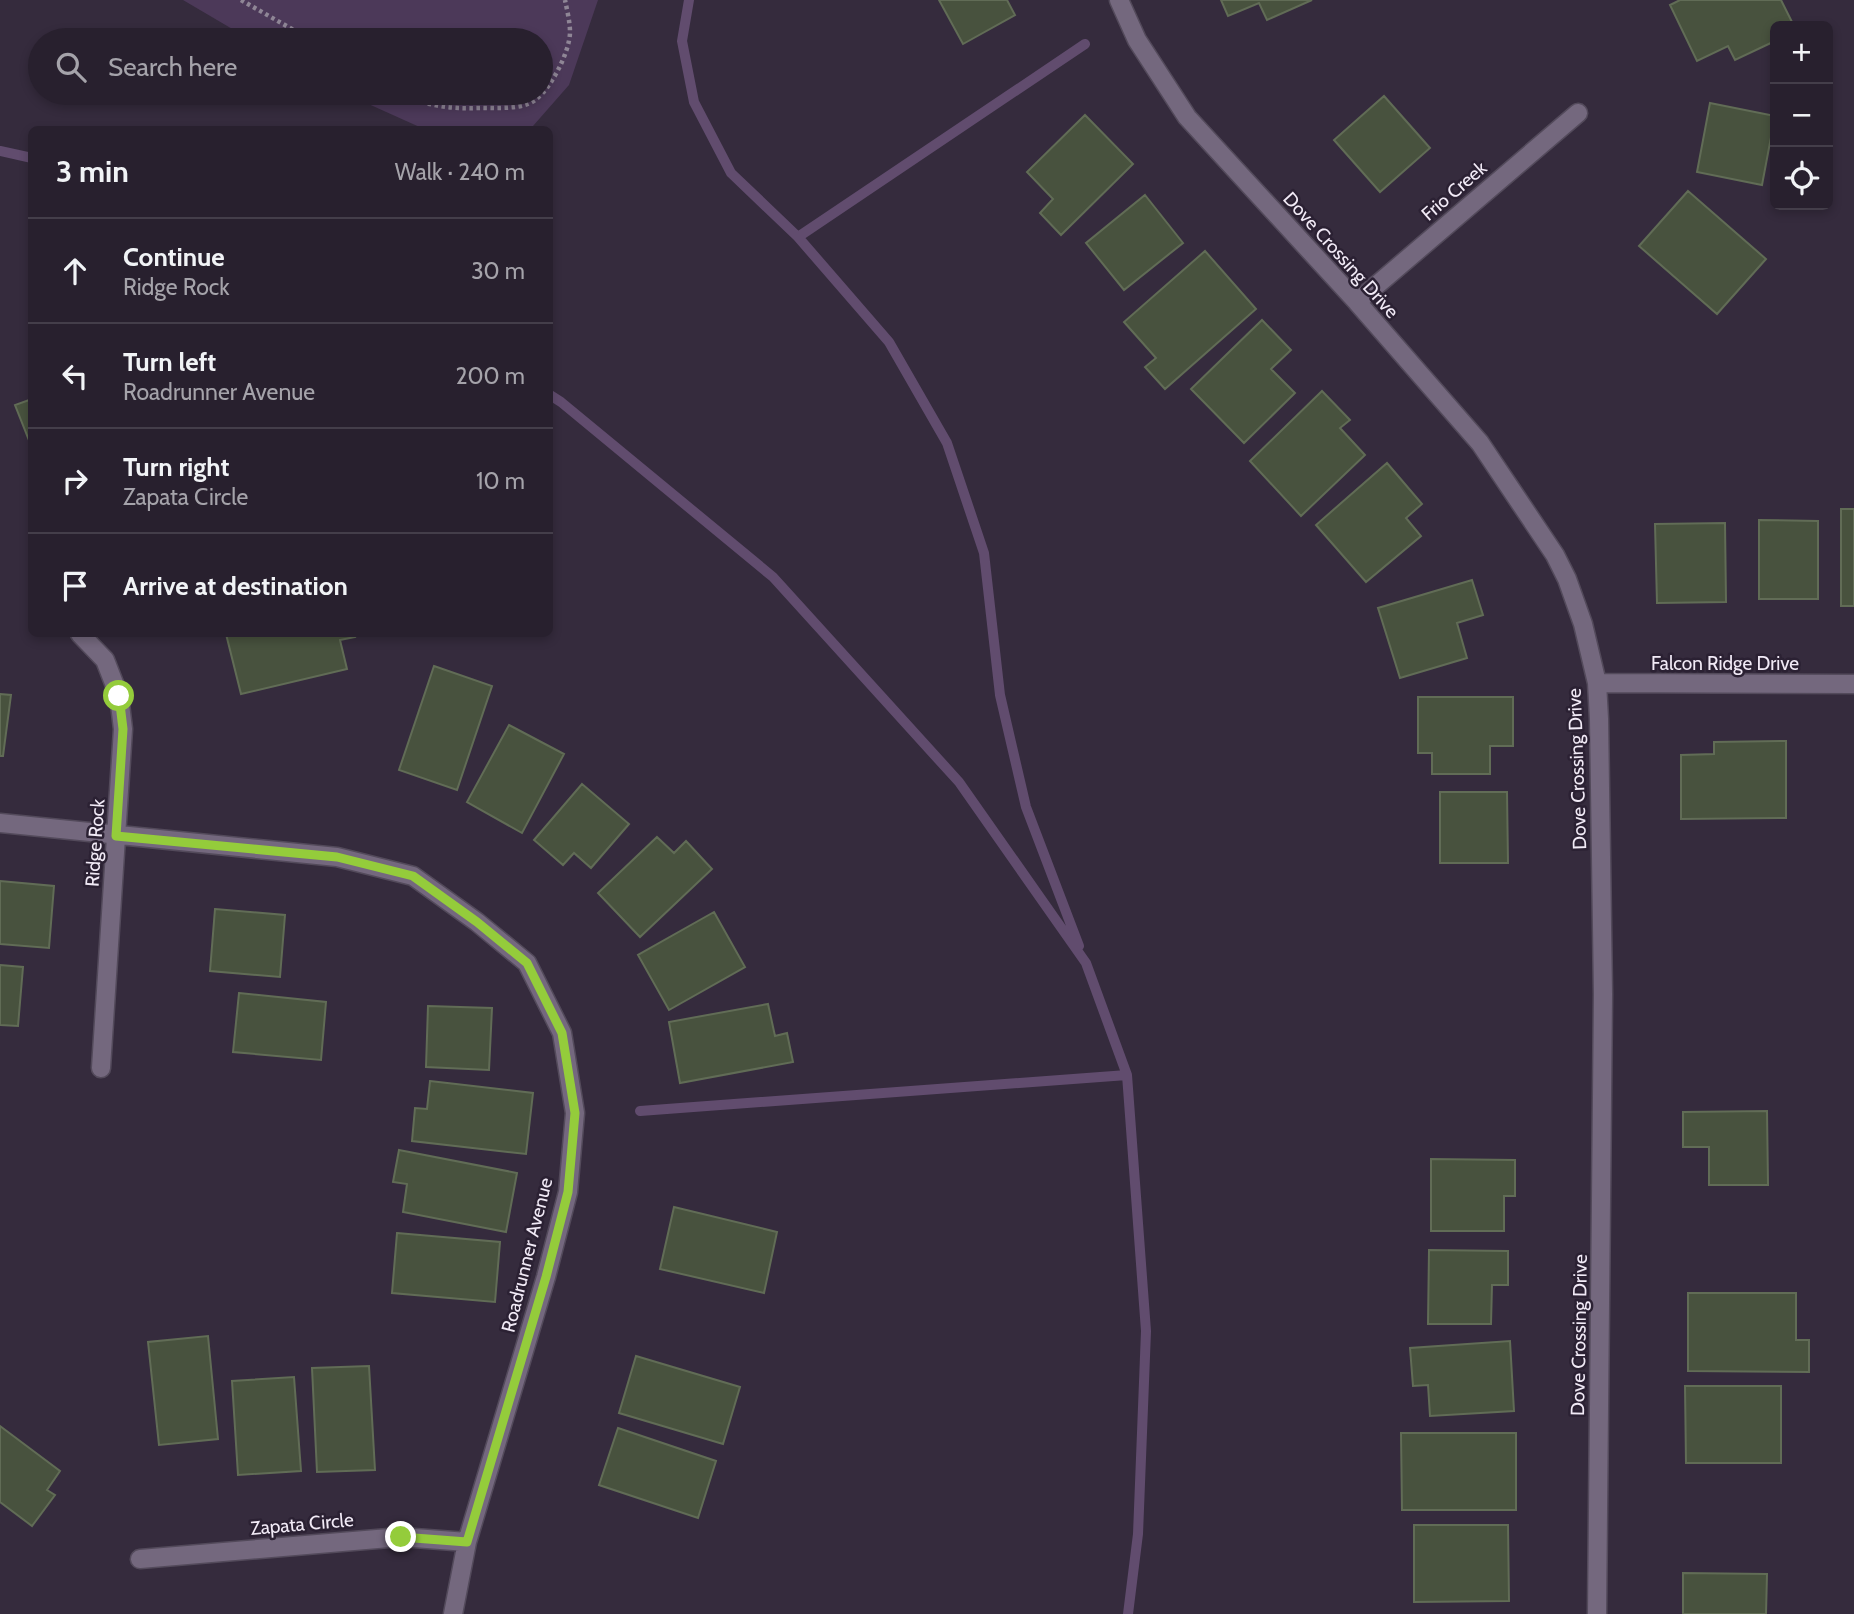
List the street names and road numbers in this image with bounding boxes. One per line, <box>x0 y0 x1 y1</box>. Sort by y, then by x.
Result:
street label: Frio Creek <box>1417 156 1492 226</box>
street label: Dove Crossing Drive <box>1278 187 1404 323</box>
street label: Falcon Ridge Drive <box>1651 652 1799 675</box>
street label: Dove Crossing Drive <box>1563 688 1591 850</box>
street label: Ridge Rock <box>80 798 110 888</box>
street label: Roadrunner Avenue <box>497 1175 557 1335</box>
street label: Dove Crossing Drive <box>1566 1254 1592 1416</box>
street label: Zapata Circle <box>249 1508 355 1540</box>

